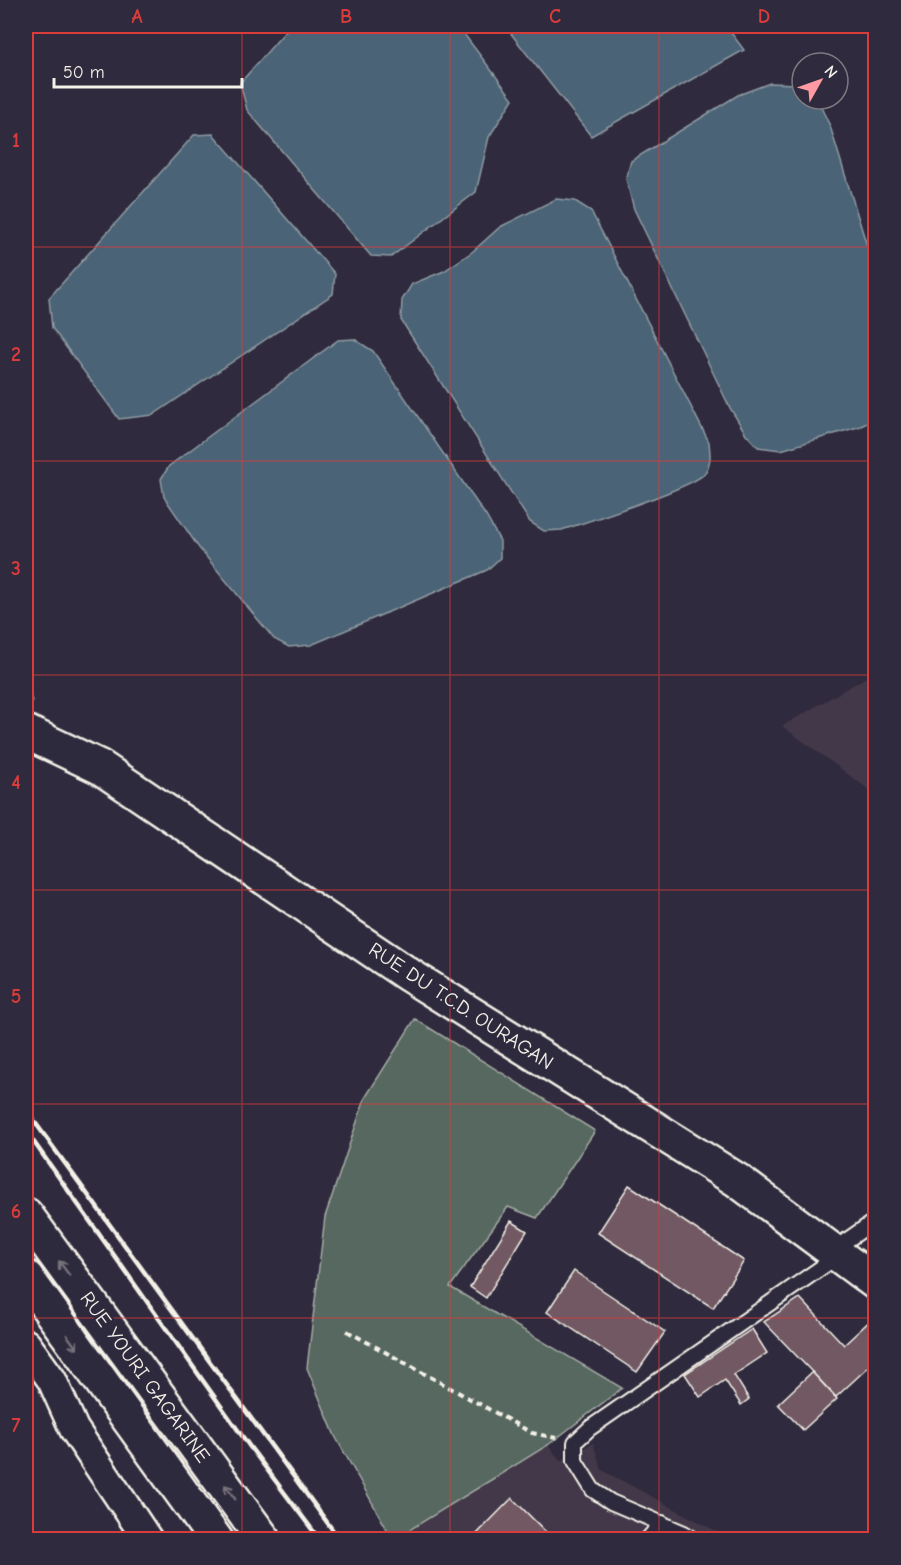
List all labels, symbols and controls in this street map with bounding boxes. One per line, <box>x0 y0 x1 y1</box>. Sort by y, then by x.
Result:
text: A <box>131 5 143 28</box>
text: B <box>340 5 352 28</box>
text: C <box>549 5 561 28</box>
text: D <box>758 5 770 28</box>
scale bar <box>54 51 242 89</box>
north arrow <box>790 51 850 111</box>
text: 50 m <box>63 62 105 83</box>
text: N <box>820 62 841 82</box>
text: 1 <box>12 129 20 152</box>
text: 2 <box>11 343 21 366</box>
text: 3 <box>11 557 21 580</box>
text: 4 <box>11 771 21 794</box>
street label: RUE DU T.C.D. OURAGAN <box>364 938 558 1074</box>
text: 5 <box>11 985 21 1008</box>
text: 6 <box>11 1200 21 1223</box>
one-way arrow <box>58 1260 71 1276</box>
street label: RUE YOURI GAGARINE <box>75 1287 215 1467</box>
one-way arrow <box>66 1333 79 1349</box>
text: 7 <box>12 1414 21 1437</box>
one-way arrow <box>224 1485 236 1501</box>

